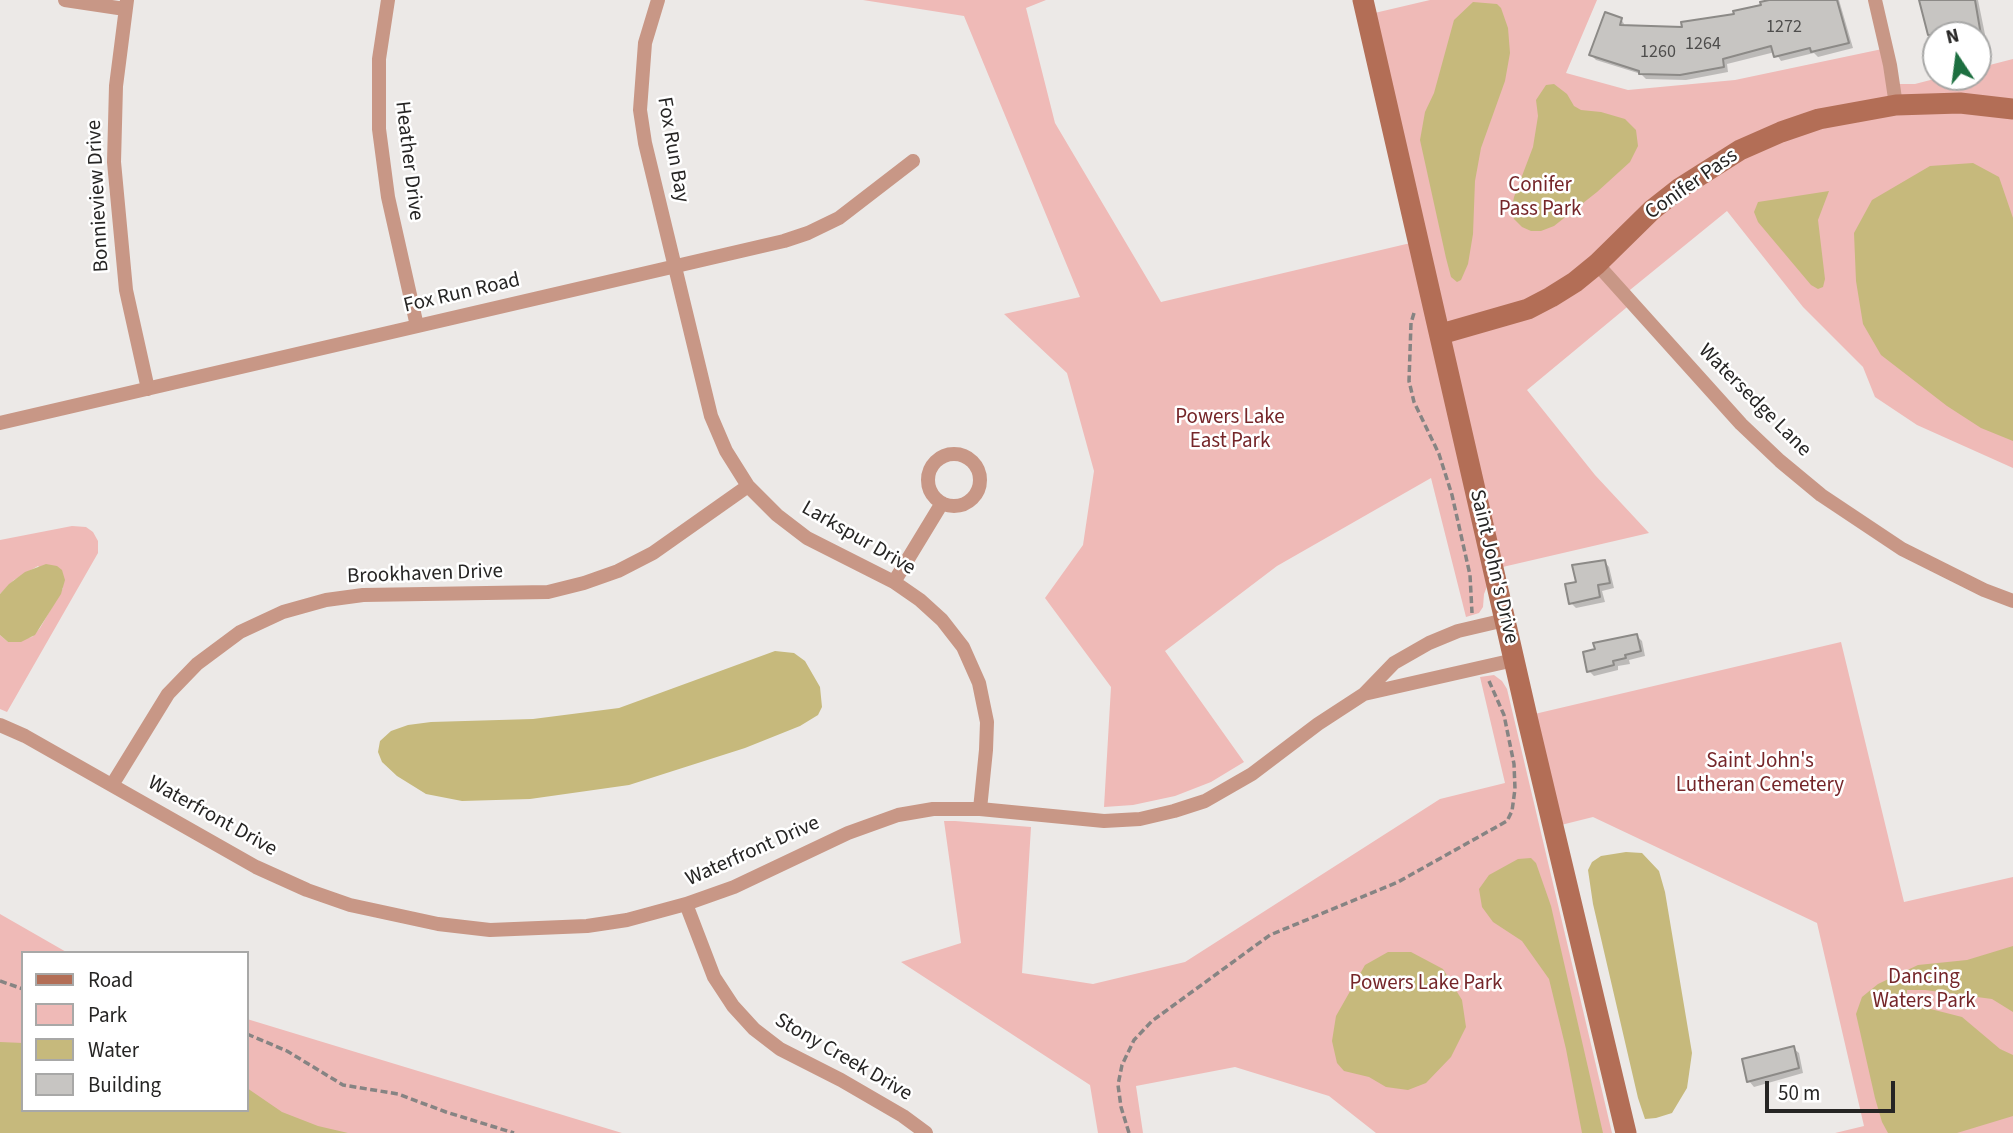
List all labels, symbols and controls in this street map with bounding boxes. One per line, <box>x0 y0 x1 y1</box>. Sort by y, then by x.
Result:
house number: 1272 <box>1766 17 1802 39</box>
north arrow <box>1922 21 1992 91</box>
text: N <box>1943 22 1962 52</box>
house number: 1264 <box>1685 34 1721 56</box>
house number: 1260 <box>1640 42 1676 64</box>
street label: Fox Run Bay <box>650 95 694 205</box>
street label: Heather Drive <box>388 100 428 222</box>
street label: Bonnieview Drive <box>82 119 116 273</box>
street label: Conifer Pass <box>1641 144 1743 226</box>
park label: Conifer Pass Park <box>1499 173 1581 223</box>
street label: Fox Run Road <box>401 268 523 320</box>
street label: Watersedge Lane <box>1692 339 1816 463</box>
park label: Powers Lake East Park <box>1175 405 1285 455</box>
street label: Saint John's Drive <box>1463 487 1523 647</box>
street label: Larkspur Drive <box>797 496 919 582</box>
street label: Brookhaven Drive <box>347 560 503 590</box>
park label: Saint John's Lutheran Cemetery <box>1676 749 1844 799</box>
street label: Waterfront Drive <box>143 771 281 863</box>
street label: Waterfront Drive <box>682 811 824 893</box>
legend <box>21 951 248 1112</box>
text: Road <box>88 965 133 995</box>
park label: Dancing Waters Park <box>1872 965 1976 1015</box>
park label: Powers Lake Park <box>1349 971 1503 997</box>
text: Park <box>88 1000 127 1030</box>
street label: Stony Creek Drive <box>770 1008 916 1108</box>
text: Water <box>88 1035 139 1065</box>
scale bar <box>1768 1066 1898 1110</box>
text: Building <box>88 1070 161 1100</box>
text: 50 m <box>1778 1078 1820 1108</box>

